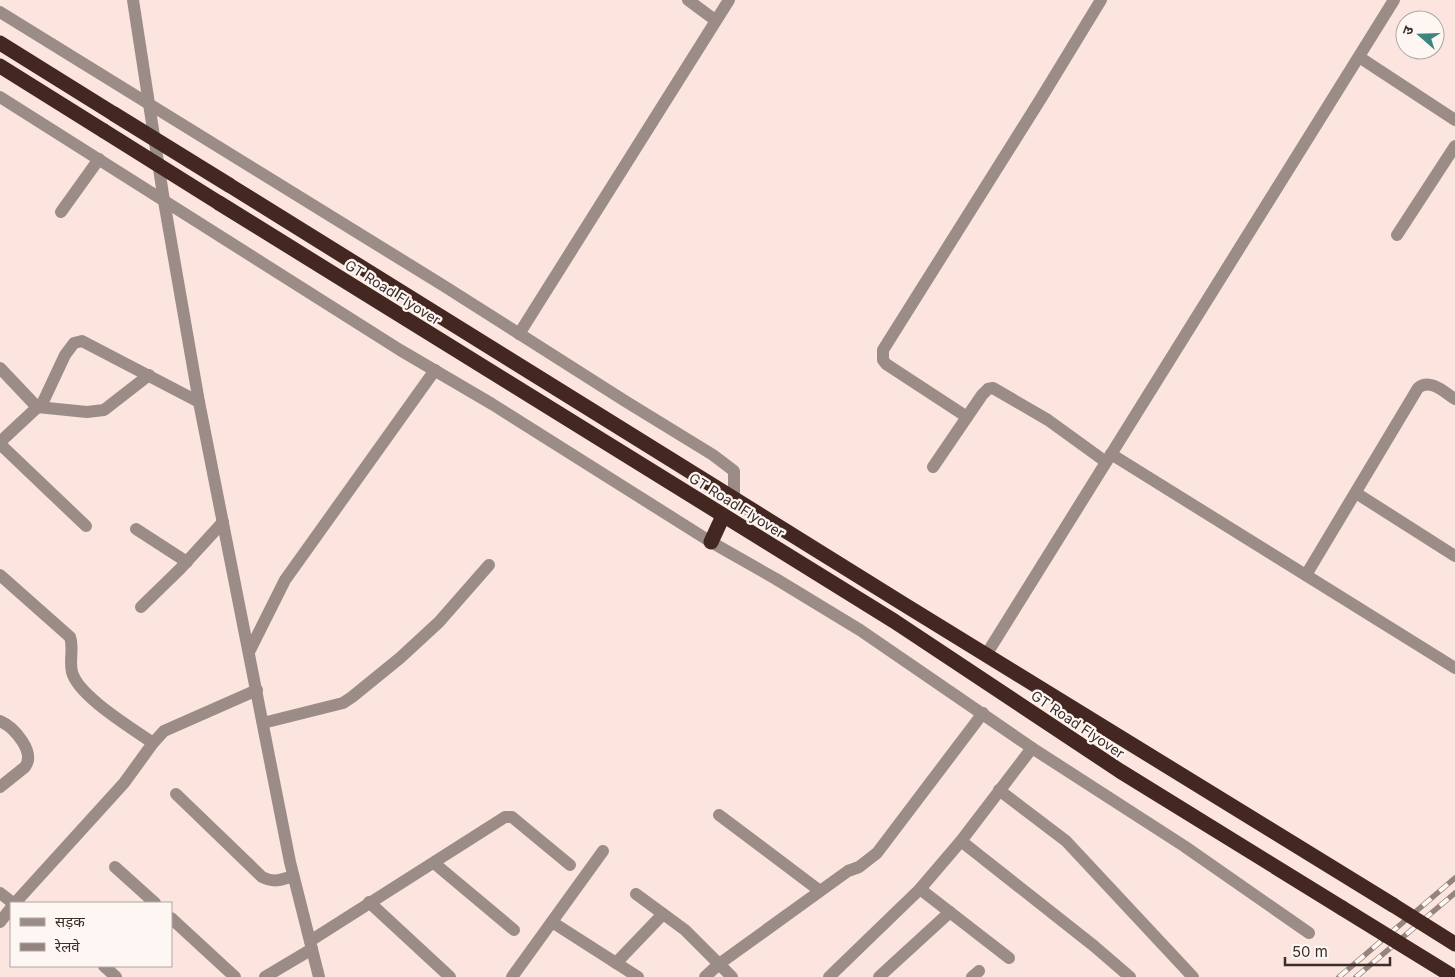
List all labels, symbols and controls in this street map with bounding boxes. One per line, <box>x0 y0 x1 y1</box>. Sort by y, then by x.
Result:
north arrow <box>1395 10 1445 60</box>
text: उ <box>1398 23 1417 37</box>
street label: GT Road Flyover <box>342 256 444 328</box>
street label: GT Road Flyover <box>686 469 788 541</box>
street label: GT Road Flyover <box>1028 686 1128 762</box>
legend <box>10 902 172 967</box>
text: सड़क <box>55 912 85 931</box>
scale bar <box>1285 934 1390 966</box>
text: रेलवे <box>54 937 80 956</box>
text: 50 m <box>1292 942 1328 961</box>

